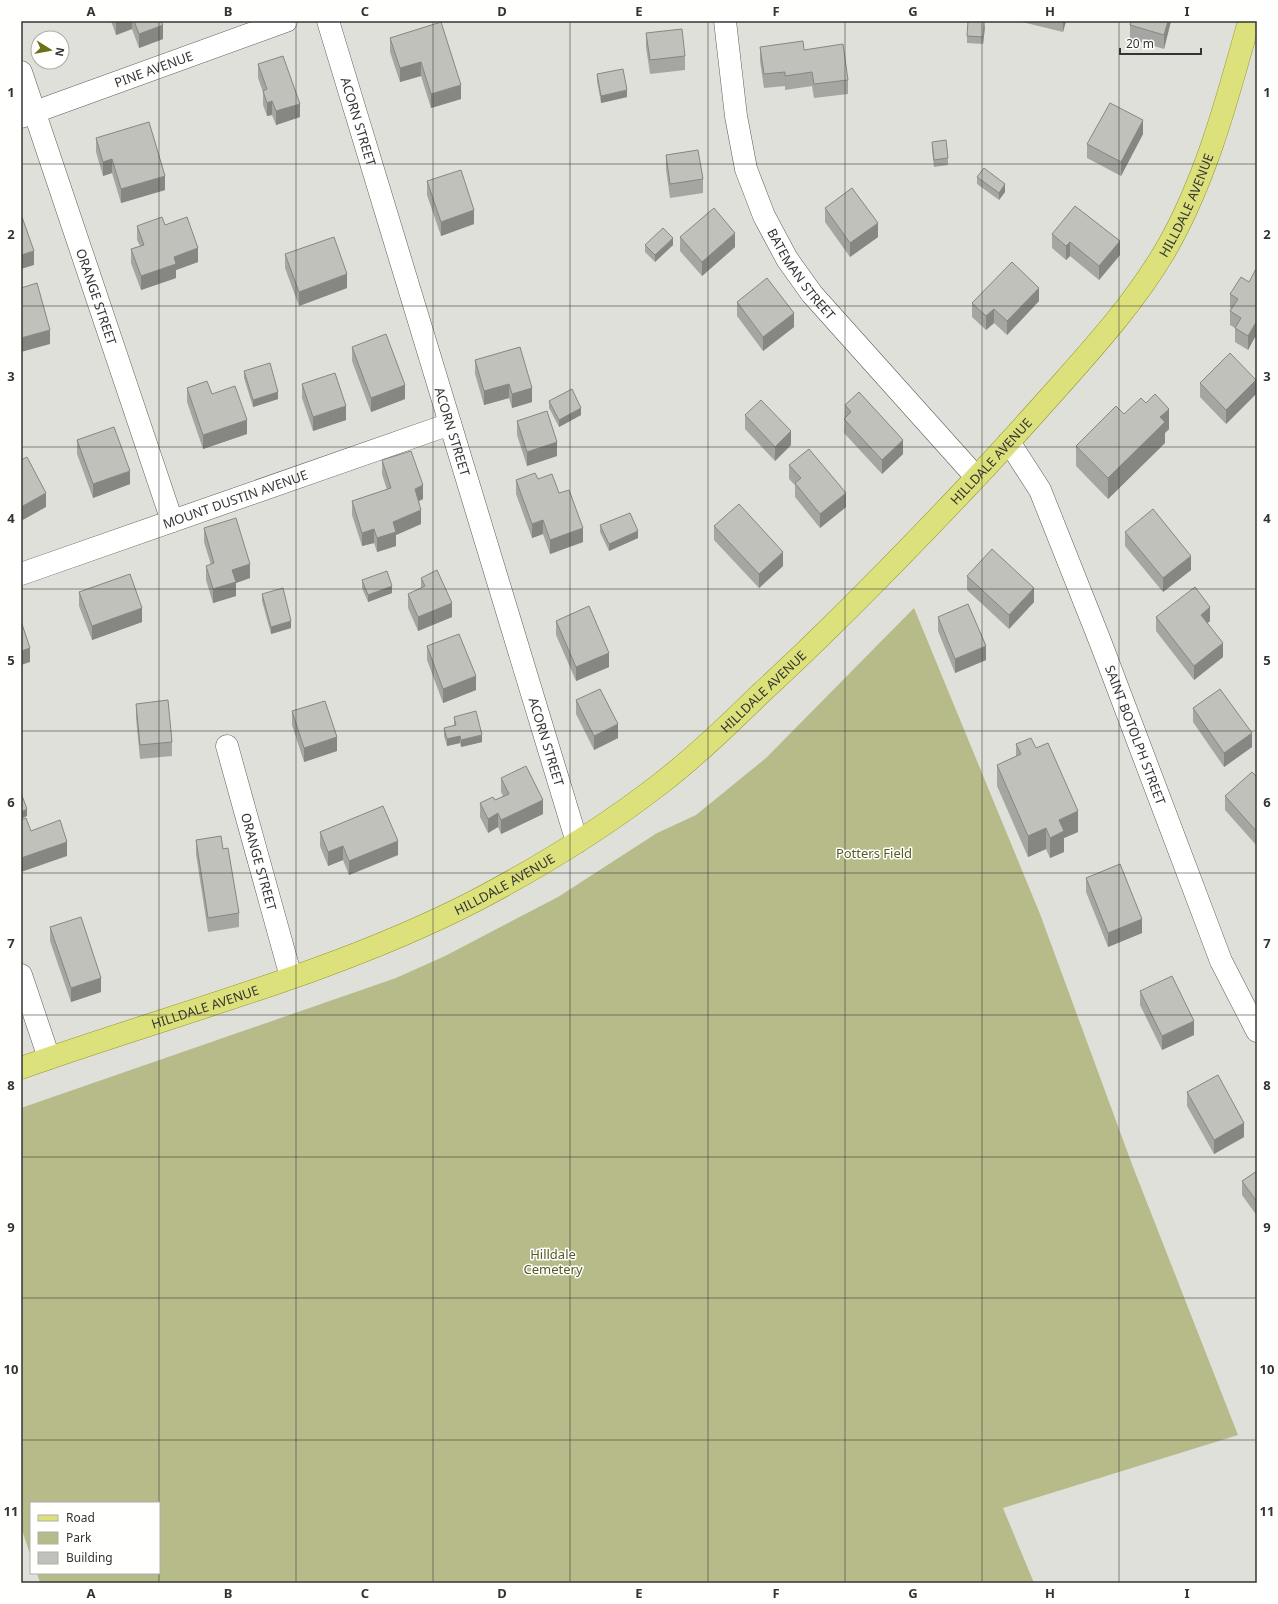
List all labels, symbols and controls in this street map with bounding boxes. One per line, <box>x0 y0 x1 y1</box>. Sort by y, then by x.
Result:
text: A <box>87 2 96 20</box>
text: B <box>224 2 232 20</box>
text: C <box>361 2 369 20</box>
text: D <box>497 2 507 20</box>
text: E <box>635 2 643 20</box>
text: F <box>772 2 780 20</box>
text: G <box>908 2 918 20</box>
text: H <box>1045 2 1055 20</box>
text: I <box>1184 2 1190 20</box>
north arrow <box>30 30 70 70</box>
scale bar <box>1120 30 1201 56</box>
text: 20 m <box>1126 35 1154 52</box>
text: N <box>52 46 69 58</box>
street label: PINE AVENUE <box>112 46 195 91</box>
street label: ACORN STREET <box>337 75 381 169</box>
text: 1 <box>7 83 15 101</box>
text: 1 <box>1263 83 1271 101</box>
street label: HILLDALE AVENUE <box>1154 151 1217 260</box>
text: 2 <box>7 225 15 243</box>
street label: BATEMAN STREET <box>763 225 840 324</box>
text: 2 <box>1263 225 1271 243</box>
street label: ORANGE STREET <box>72 246 121 348</box>
text: 3 <box>7 367 15 385</box>
text: 3 <box>1263 367 1271 385</box>
street label: ACORN STREET <box>431 385 475 479</box>
street label: HILLDALE AVENUE <box>946 414 1036 508</box>
street label: MOUNT DUSTIN AVENUE <box>160 465 310 533</box>
text: 4 <box>7 509 15 527</box>
text: 4 <box>1263 509 1271 527</box>
street label: HILLDALE AVENUE <box>716 646 810 737</box>
text: 5 <box>7 651 15 669</box>
text: 5 <box>1263 651 1271 669</box>
street label: SAINT BOTOLPH STREET <box>1101 663 1170 808</box>
street label: ACORN STREET <box>525 695 569 789</box>
text: 6 <box>7 793 15 811</box>
text: 6 <box>1263 793 1271 811</box>
street label: ORANGE STREET <box>237 811 281 913</box>
park label: Potters Field <box>836 844 912 862</box>
street label: HILLDALE AVENUE <box>451 849 558 919</box>
text: 7 <box>7 934 15 952</box>
text: 7 <box>1263 934 1271 952</box>
street label: HILLDALE AVENUE <box>149 981 261 1033</box>
text: 8 <box>7 1076 15 1094</box>
text: 8 <box>1263 1076 1271 1094</box>
text: 9 <box>7 1218 15 1236</box>
text: 9 <box>1263 1218 1271 1236</box>
park label: Hilldale Cemetery <box>523 1245 583 1278</box>
text: 10 <box>4 1360 18 1378</box>
text: 10 <box>1260 1360 1274 1378</box>
text: 11 <box>4 1502 18 1520</box>
legend <box>30 1502 160 1574</box>
text: 11 <box>1260 1502 1274 1520</box>
text: Road <box>66 1509 95 1526</box>
text: Park <box>66 1529 92 1546</box>
text: Building <box>66 1549 113 1566</box>
text: A <box>87 1584 96 1602</box>
text: B <box>224 1584 232 1602</box>
text: C <box>361 1584 369 1602</box>
text: D <box>497 1584 507 1602</box>
text: E <box>635 1584 643 1602</box>
text: F <box>772 1584 780 1602</box>
text: G <box>908 1584 918 1602</box>
text: H <box>1045 1584 1055 1602</box>
text: I <box>1184 1584 1190 1602</box>

